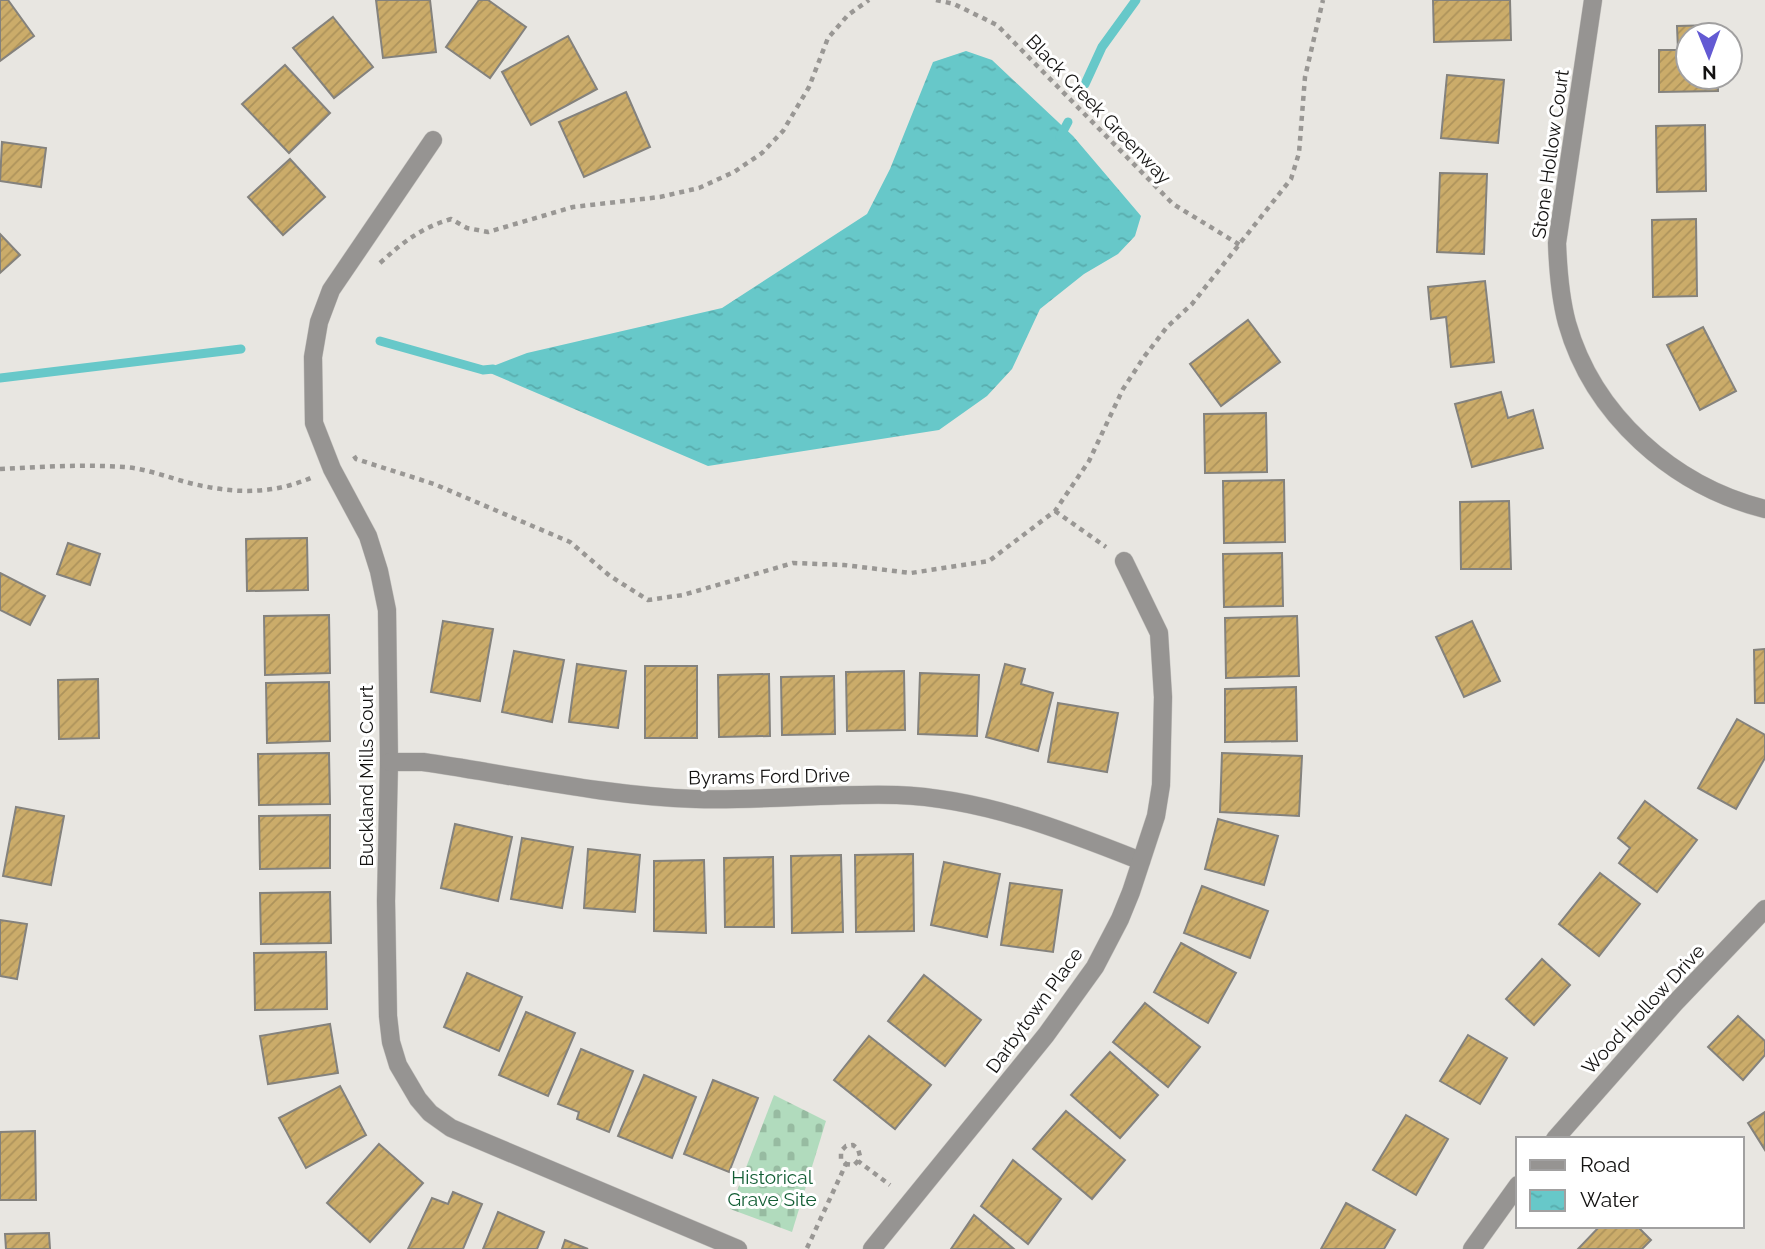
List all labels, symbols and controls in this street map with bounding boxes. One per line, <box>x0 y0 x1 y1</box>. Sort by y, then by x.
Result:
north arrow <box>1674 21 1744 91</box>
street label: Black Creek Greenway <box>1022 30 1176 188</box>
text: N <box>1702 62 1717 84</box>
street label: Stone Hollow Court <box>1527 67 1573 240</box>
street label: Buckland Mills Court <box>355 685 377 867</box>
street label: Byrams Ford Drive <box>688 764 850 788</box>
street label: Wood Hollow Drive <box>1577 940 1709 1078</box>
street label: Darbytown Place <box>981 943 1087 1077</box>
legend <box>1516 1137 1744 1228</box>
text: Road <box>1580 1152 1630 1177</box>
park label: Historical Grave Site <box>727 1166 817 1210</box>
text: Water <box>1580 1187 1639 1212</box>

